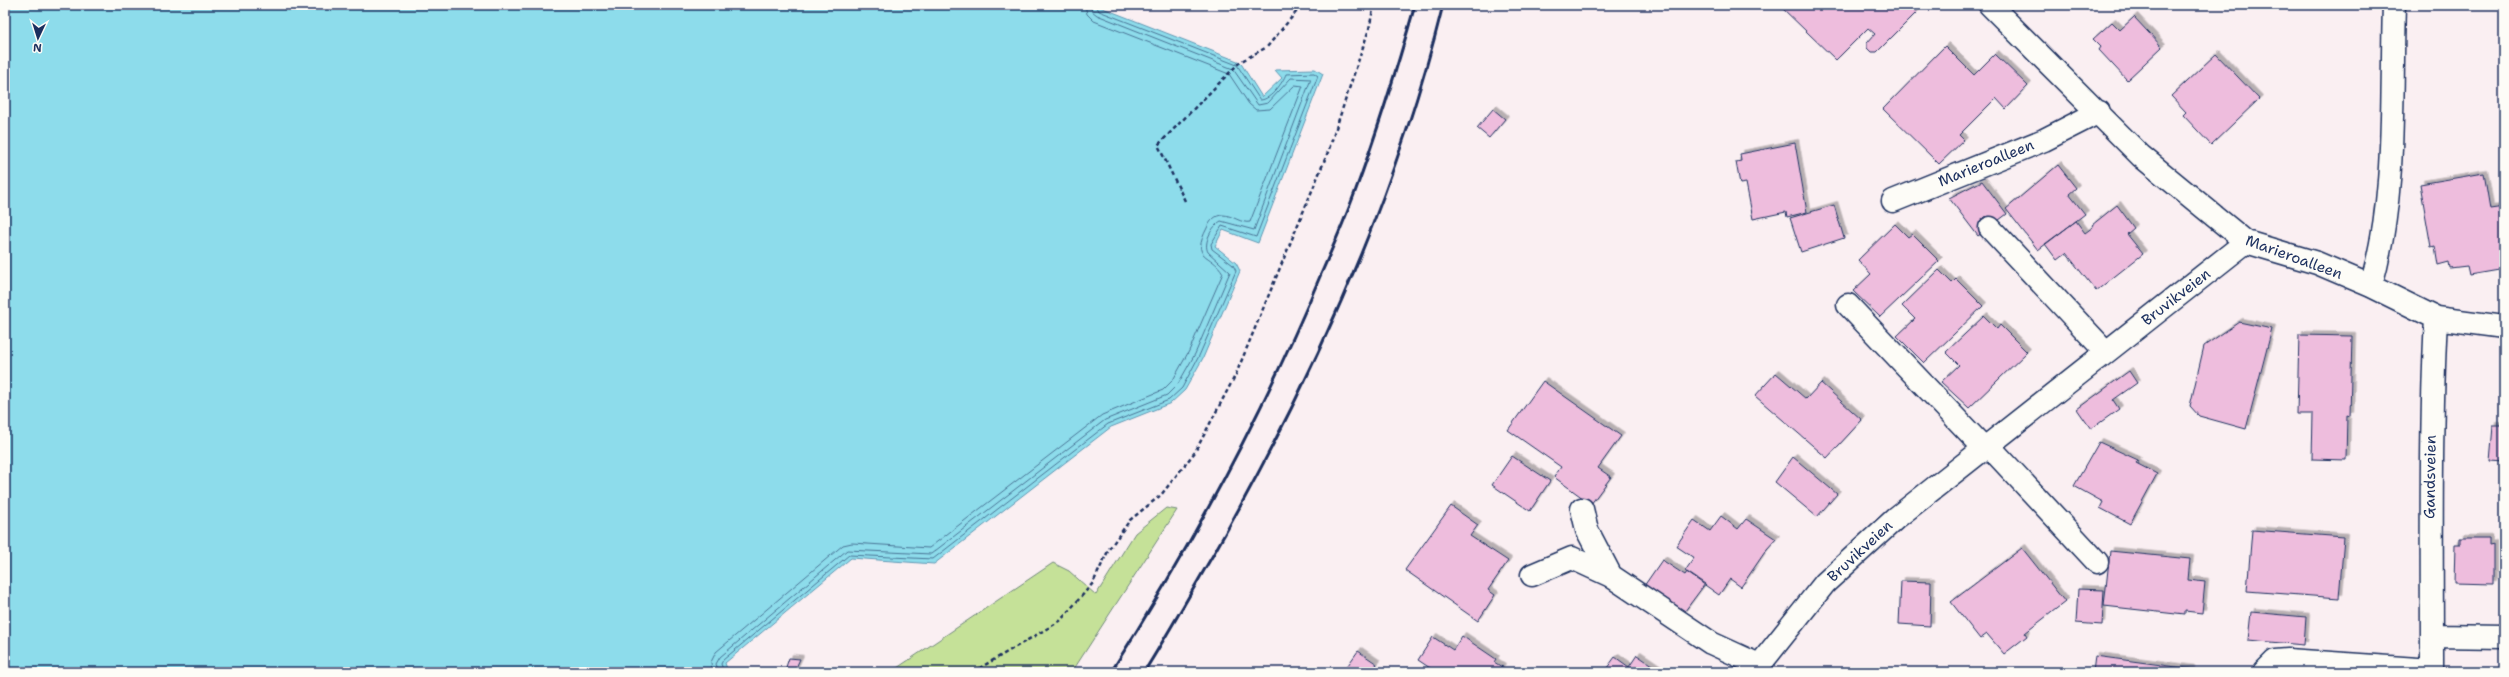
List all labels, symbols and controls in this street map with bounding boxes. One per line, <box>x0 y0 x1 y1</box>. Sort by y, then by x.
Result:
north arrow <box>18 18 58 58</box>
text: N <box>32 40 42 55</box>
street label: Marieroalleen <box>1935 135 2037 191</box>
street label: Marieroalleen <box>2243 230 2345 284</box>
street label: Bruvikveien <box>2137 264 2215 330</box>
street label: Gandsveien <box>2419 435 2441 519</box>
street label: Bruvikveien <box>1823 516 1897 586</box>

